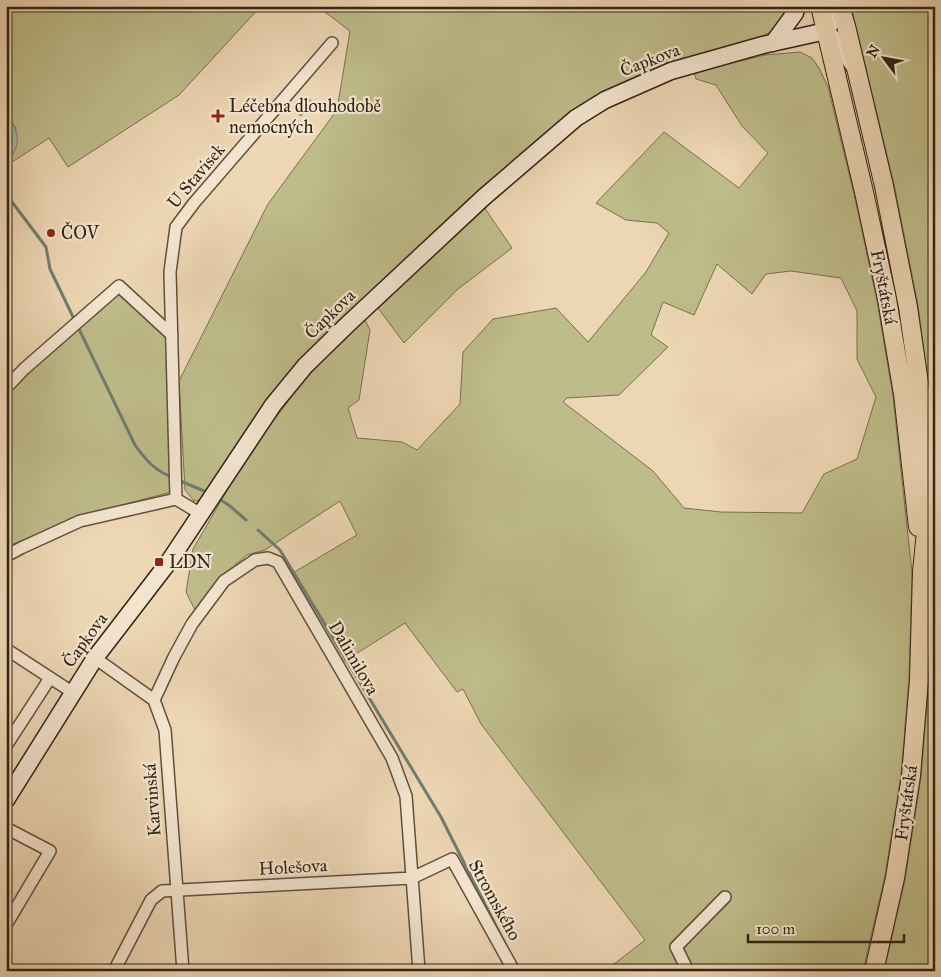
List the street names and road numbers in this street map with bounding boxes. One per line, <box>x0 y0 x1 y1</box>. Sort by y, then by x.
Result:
street label: Čapkova <box>617 38 683 81</box>
street label: U Stavisek <box>162 138 230 213</box>
street label: Fryštátská <box>866 248 902 327</box>
street label: Čapkova <box>299 283 360 344</box>
street label: Čapkova <box>57 607 112 672</box>
street label: Dalimilova <box>324 617 384 699</box>
street label: Karvinská <box>138 762 166 837</box>
street label: Fryštátská <box>890 763 922 842</box>
street label: Holešova <box>258 854 328 880</box>
street label: Stromského <box>464 856 526 944</box>

